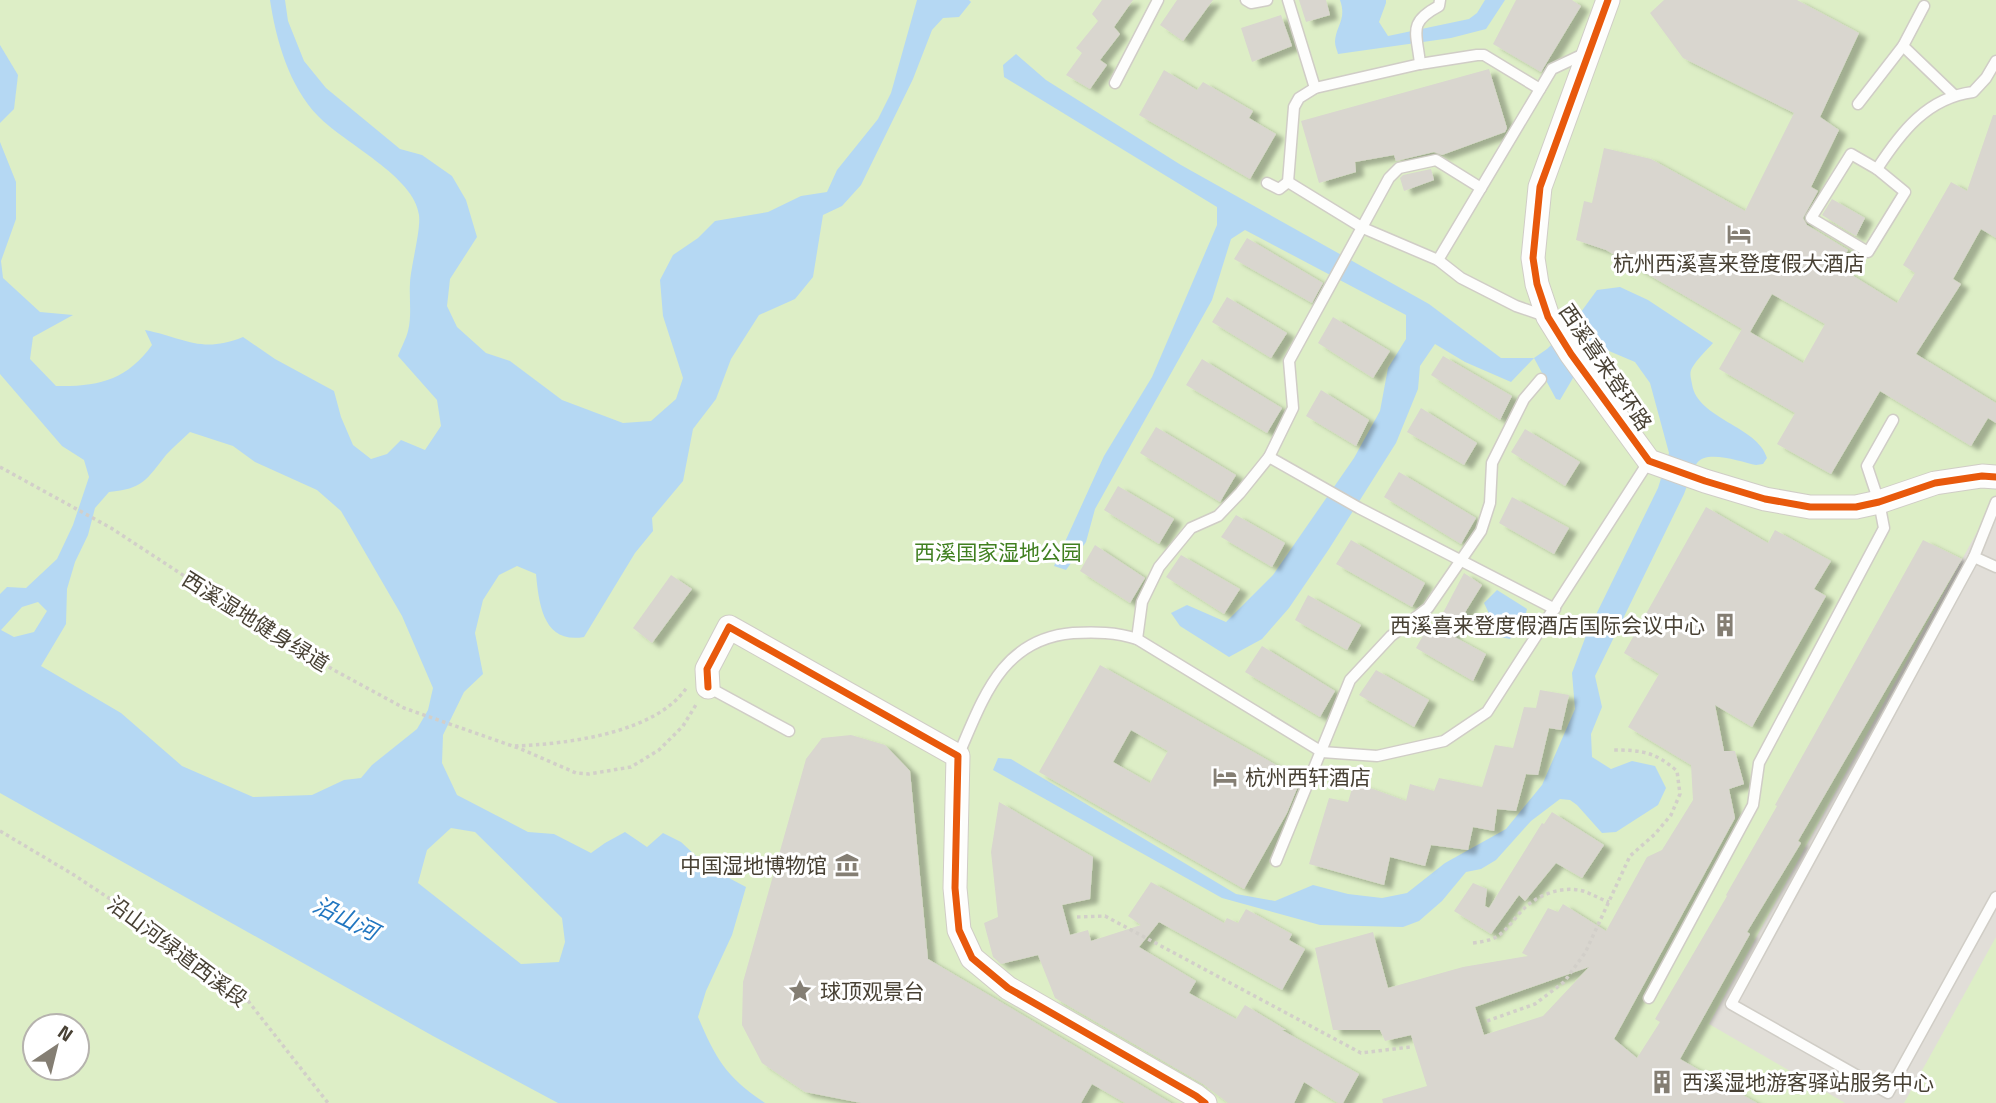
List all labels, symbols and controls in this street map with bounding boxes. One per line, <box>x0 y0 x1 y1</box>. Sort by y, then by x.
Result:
hotel icon: 杭州西溪喜来登度假大酒店 <box>1725 220 1753 248</box>
place label: 杭州西溪喜来登度假大酒店 <box>1613 247 1865 279</box>
street label: 西溪喜来登环路 <box>1552 297 1660 437</box>
park label: 西溪国家湿地公园 <box>914 536 1082 568</box>
street label: 西溪湿地健身绿道 <box>176 563 336 679</box>
place label: 西溪喜来登度假酒店国际会议中心 <box>1390 609 1705 641</box>
building icon: 西溪喜来登度假酒店国际会议中心 <box>1711 611 1739 639</box>
place label: 杭州西轩酒店 <box>1245 761 1371 793</box>
hotel icon: 杭州西轩酒店 <box>1211 763 1239 791</box>
place label: 中国湿地博物馆 <box>680 849 827 881</box>
museum icon: 中国湿地博物馆 <box>833 851 861 879</box>
water label: 沿山河 <box>307 887 388 951</box>
street label: 沿山河绿道西溪段 <box>101 888 255 1014</box>
place label: 球顶观景台 <box>820 975 925 1007</box>
place icon: 球顶观景台 <box>786 977 814 1005</box>
north arrow <box>21 1012 91 1082</box>
text: N <box>52 1017 80 1048</box>
place label: 西溪湿地游客驿站服务中心 <box>1682 1066 1934 1098</box>
building icon: 西溪湿地游客驿站服务中心 <box>1648 1068 1676 1096</box>

